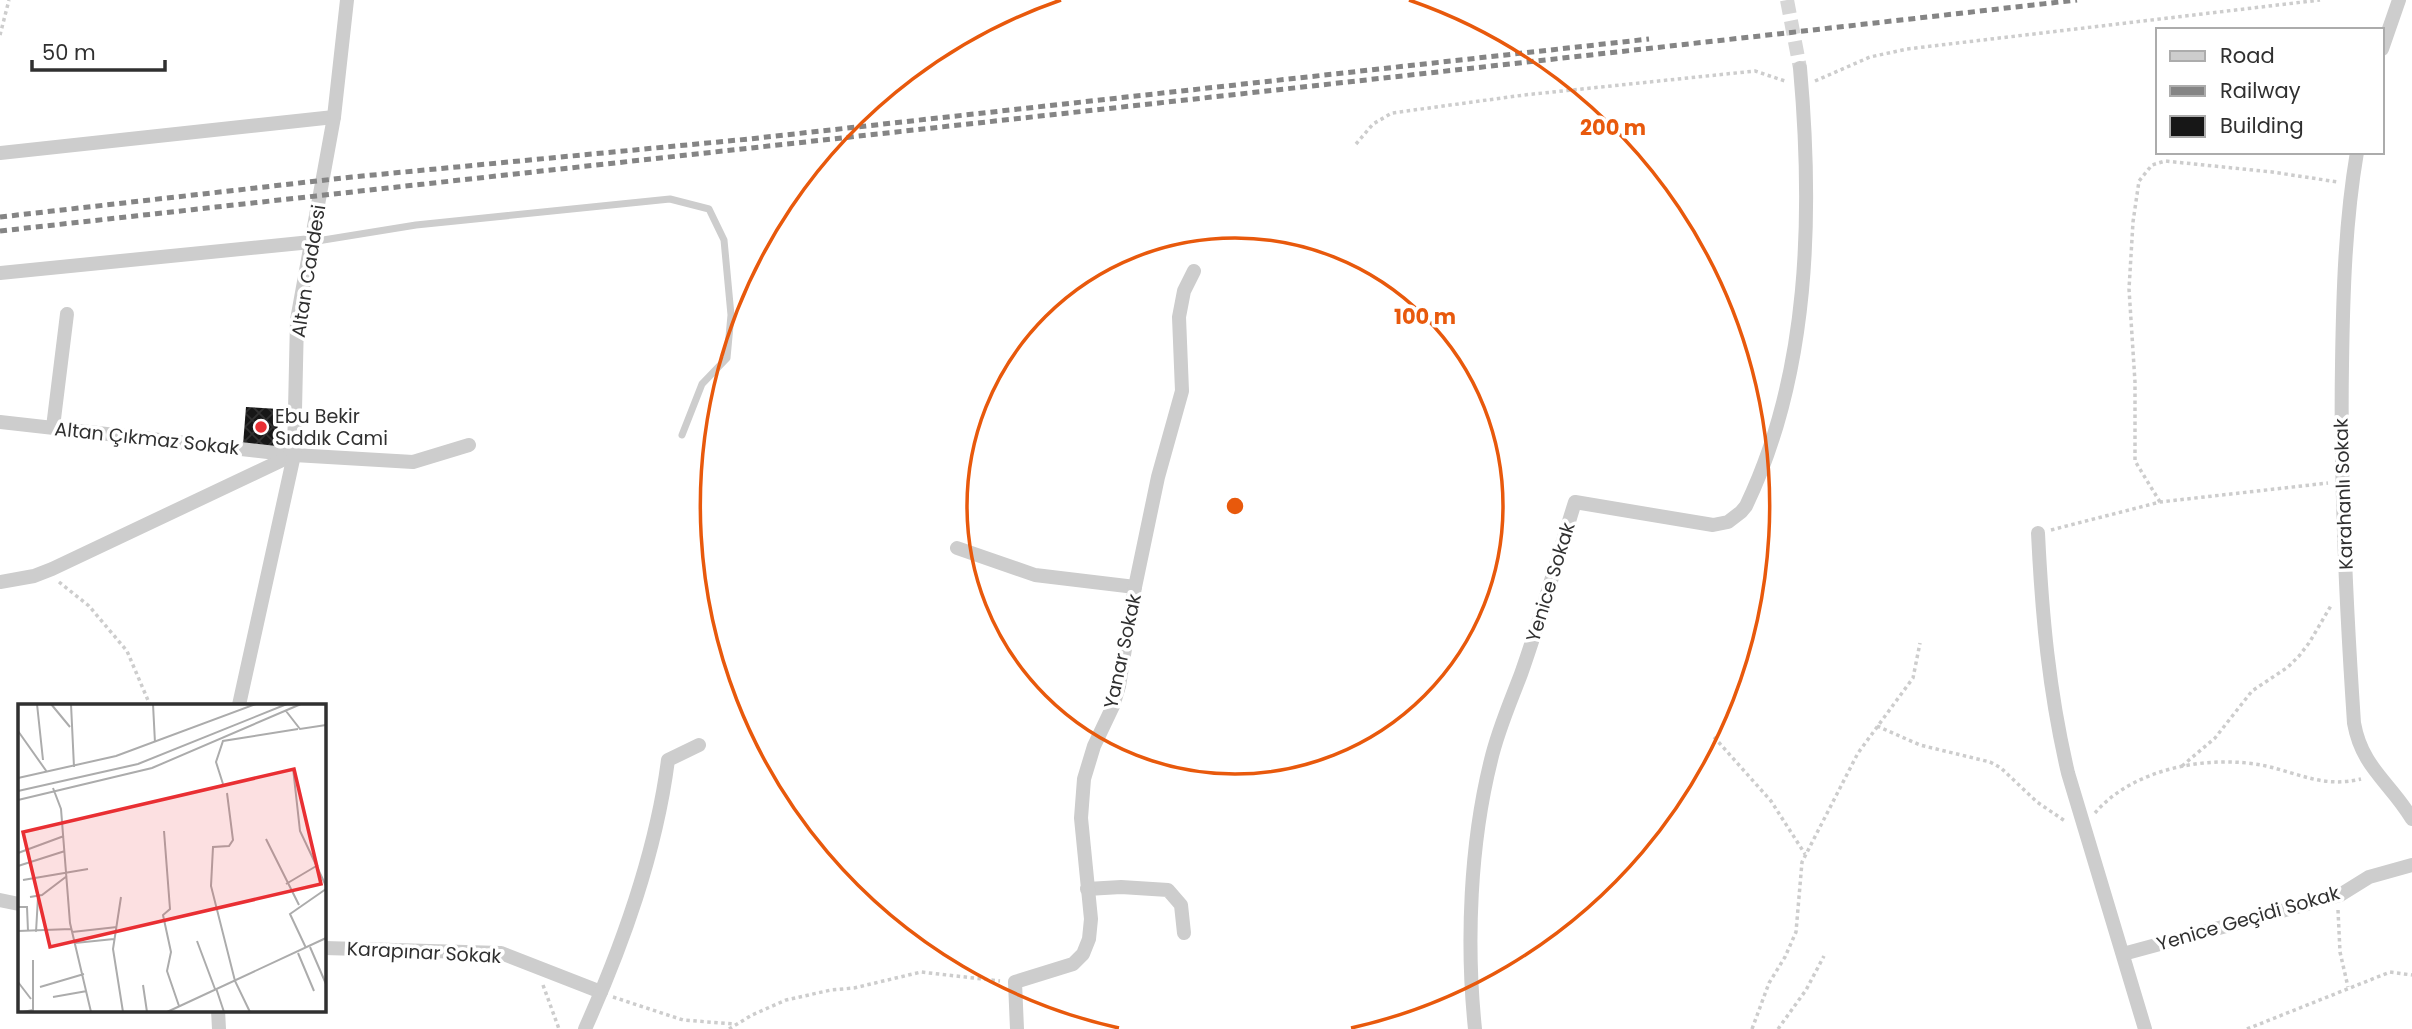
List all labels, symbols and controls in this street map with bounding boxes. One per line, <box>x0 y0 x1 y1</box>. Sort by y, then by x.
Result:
scale bar <box>32 28 164 72</box>
legend <box>2156 28 2384 154</box>
text: 50 m <box>42 38 96 67</box>
text: Road <box>2220 41 2275 70</box>
text: Railway <box>2220 76 2301 105</box>
text: Building <box>2220 111 2304 140</box>
text: 200 m <box>1580 113 1646 142</box>
street label: Altan Caddesi <box>285 203 332 339</box>
text: 100 m <box>1394 302 1456 331</box>
place label: Ebu Bekir Sıddık Cami <box>275 403 388 452</box>
street label: Altan Çıkmaz Sokak <box>53 415 241 462</box>
street label: Karahanlı Sokak <box>2327 418 2360 570</box>
marker: Ebu Bekir Sıddık Cami <box>253 419 269 435</box>
centre of rings <box>1223 494 1247 518</box>
street label: Yenice Sokak <box>1519 519 1582 645</box>
street label: Yanar Sokak <box>1097 591 1148 711</box>
inset map <box>18 704 326 1012</box>
street label: Yenice Geçidi Sokak <box>2153 879 2343 958</box>
street label: Karapınar Sokak <box>346 935 502 970</box>

